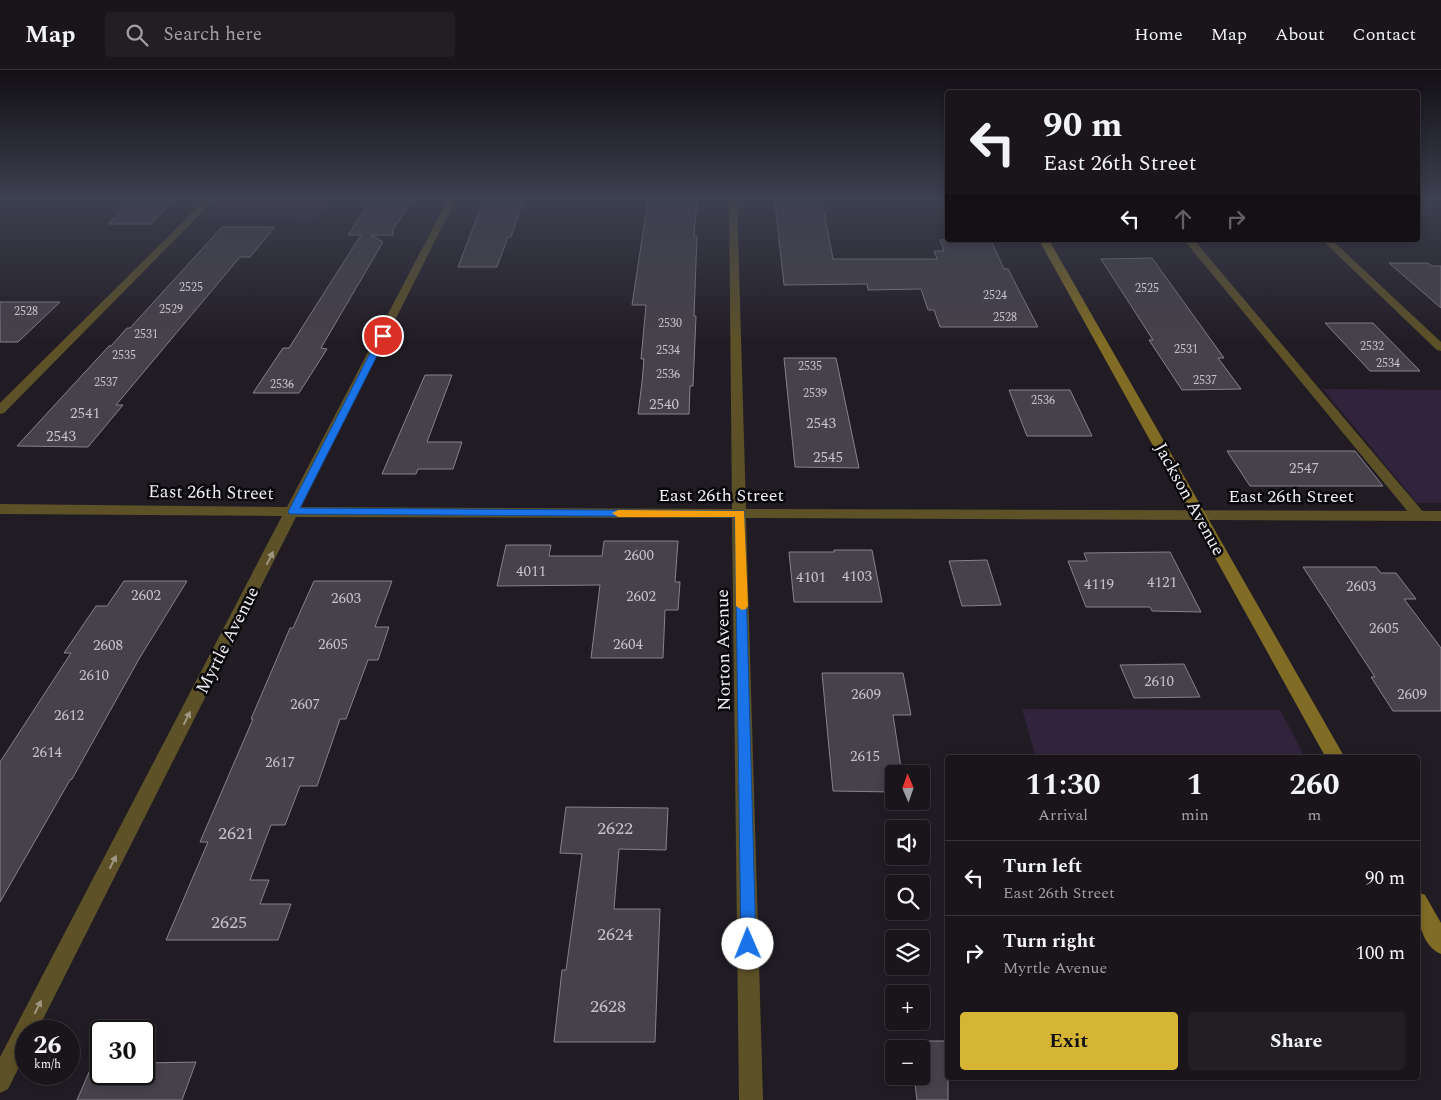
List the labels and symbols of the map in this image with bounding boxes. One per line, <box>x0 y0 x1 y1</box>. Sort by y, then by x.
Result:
house number: 2525 <box>179 278 203 297</box>
house number: 2525 <box>1135 279 1159 298</box>
house number: 2524 <box>983 286 1007 305</box>
house number: 2529 <box>159 300 183 319</box>
house number: 2528 <box>14 302 38 321</box>
house number: 2528 <box>993 308 1017 327</box>
house number: 2530 <box>658 314 682 333</box>
pin <box>362 315 404 357</box>
house number: 2531 <box>134 325 158 344</box>
house number: 2532 <box>1360 337 1384 356</box>
house number: 2531 <box>1174 340 1198 359</box>
house number: 2534 <box>656 341 680 360</box>
house number: 2535 <box>112 346 136 365</box>
house number: 2534 <box>1376 354 1400 373</box>
house number: 2535 <box>798 357 822 376</box>
house number: 2536 <box>656 365 680 384</box>
house number: 2537 <box>1193 371 1217 390</box>
house number: 2537 <box>94 373 118 392</box>
house number: 2536 <box>270 375 294 394</box>
house number: 2539 <box>803 384 827 403</box>
house number: 2536 <box>1031 391 1055 410</box>
house number: 2540 <box>649 393 679 416</box>
house number: 2541 <box>70 402 100 425</box>
house number: 2543 <box>806 412 836 435</box>
house number: 2543 <box>46 425 76 448</box>
street label: Jackson Avenue <box>1147 438 1232 561</box>
house number: 2545 <box>813 446 843 469</box>
house number: 2547 <box>1289 457 1319 480</box>
street label: East 26th Street <box>148 478 274 507</box>
street label: East 26th Street <box>658 482 784 509</box>
street label: East 26th Street <box>1228 483 1354 510</box>
house number: 2600 <box>624 544 654 567</box>
one-way arrow <box>266 551 274 565</box>
house number: 4011 <box>516 560 546 583</box>
house number: 4103 <box>842 565 872 588</box>
house number: 4101 <box>796 566 826 589</box>
house number: 4121 <box>1147 571 1177 594</box>
house number: 4119 <box>1084 573 1114 596</box>
house number: 2603 <box>1346 575 1376 598</box>
street label: Myrtle Avenue <box>189 582 266 699</box>
house number: 2602 <box>131 584 161 607</box>
house number: 2602 <box>626 585 656 608</box>
house number: 2603 <box>331 587 361 610</box>
street label: Norton Avenue <box>709 589 738 711</box>
house number: 2605 <box>1369 617 1399 640</box>
house number: 2605 <box>318 633 348 656</box>
house number: 2604 <box>613 633 643 656</box>
house number: 2608 <box>93 634 123 657</box>
house number: 2610 <box>79 664 109 687</box>
house number: 2610 <box>1144 670 1174 693</box>
house number: 2609 <box>851 683 881 706</box>
house number: 2609 <box>1397 683 1427 706</box>
house number: 2607 <box>290 693 320 716</box>
house number: 2612 <box>54 704 84 727</box>
one-way arrow <box>183 711 191 725</box>
house number: 2614 <box>32 741 62 764</box>
house number: 2615 <box>850 745 880 768</box>
house number: 2617 <box>265 751 295 774</box>
north arrow <box>885 765 930 810</box>
house number: 2622 <box>597 815 633 842</box>
house number: 2621 <box>218 820 254 847</box>
one-way arrow <box>109 855 117 869</box>
house number: 2625 <box>211 909 247 936</box>
position arrow <box>721 917 773 969</box>
house number: 2624 <box>597 921 633 948</box>
house number: 2628 <box>590 993 626 1020</box>
one-way arrow <box>34 999 42 1014</box>
speed limit sign: 30 <box>90 1020 155 1085</box>

